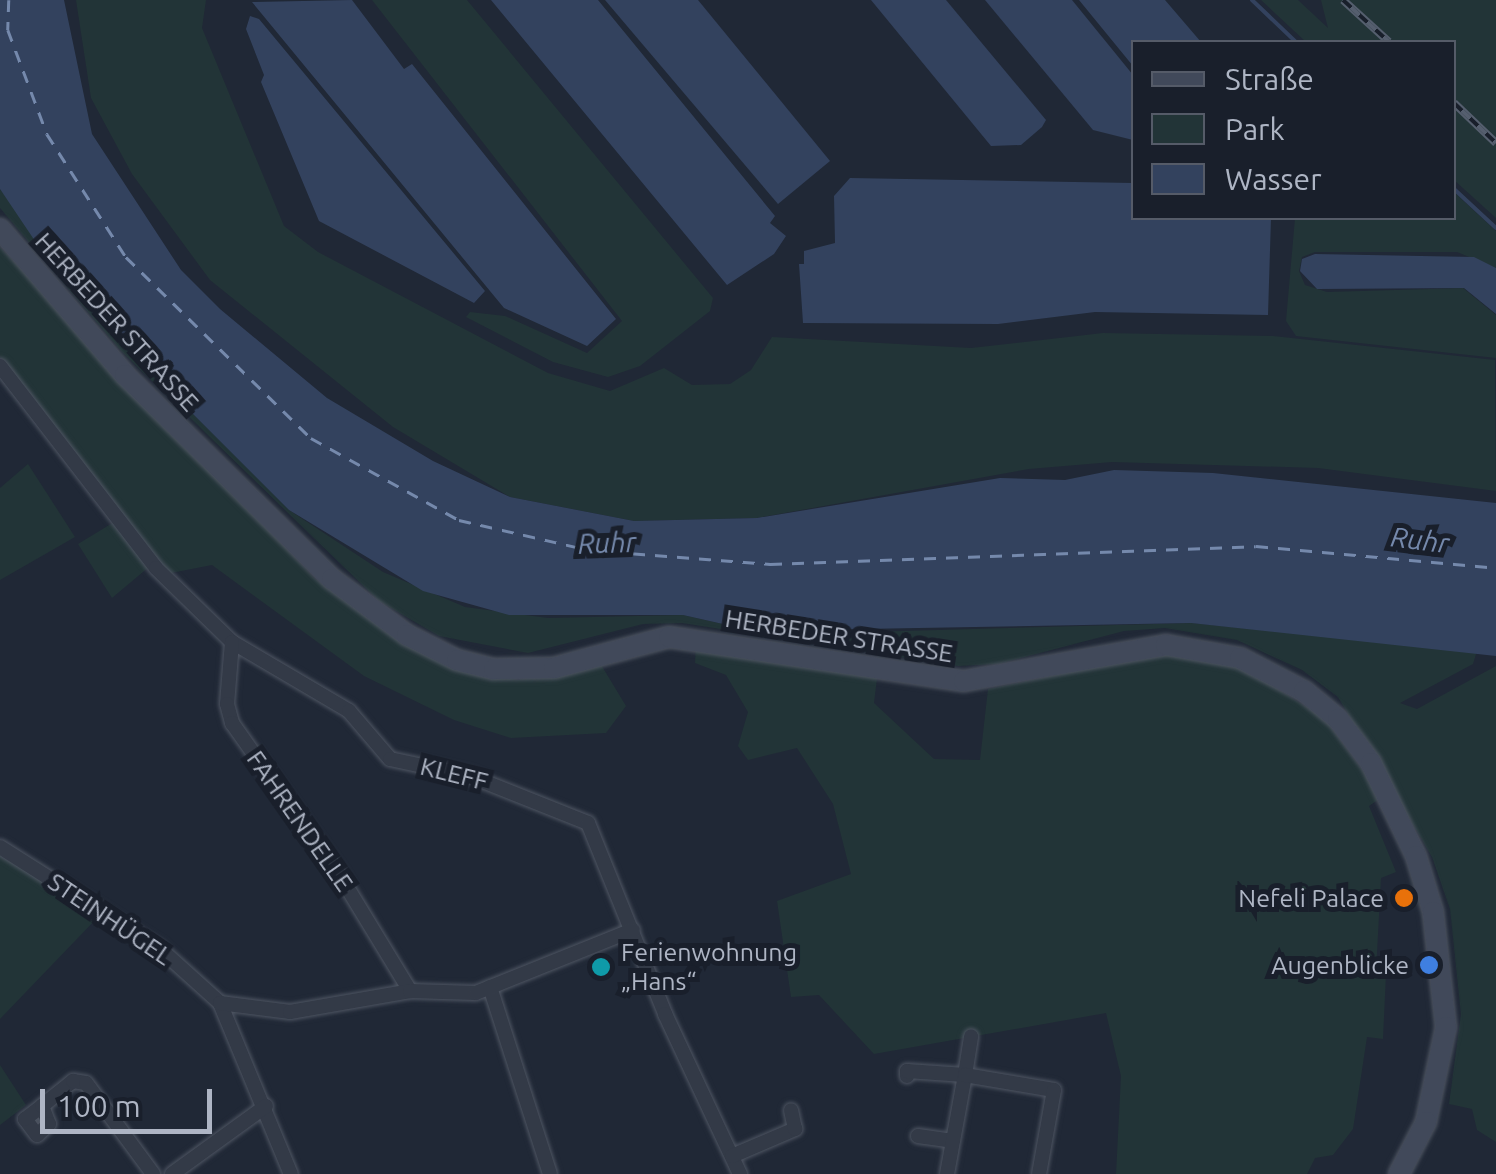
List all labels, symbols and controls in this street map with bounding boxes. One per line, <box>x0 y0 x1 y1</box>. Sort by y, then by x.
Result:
legend <box>1131 40 1456 220</box>
text: Straße <box>1225 62 1314 96</box>
text: Park <box>1225 112 1285 146</box>
text: Wasser <box>1225 162 1322 196</box>
street label: HERBEDER STRASSE <box>29 226 205 418</box>
water label: Ruhr <box>1389 520 1451 560</box>
water label: Ruhr <box>577 525 637 561</box>
street label: HERBEDER STRASSE <box>723 603 955 669</box>
street label: FAHRENDELLE <box>241 745 359 897</box>
street label: KLEFF <box>417 751 491 797</box>
street label: STEINHÜGEL <box>42 867 178 971</box>
place label: Nefeli Palace <box>1238 883 1384 913</box>
marker: Nefeli Palace <box>1393 887 1415 909</box>
place label: Ferienwohnung „Hans“ <box>621 938 797 997</box>
place label: Augenblicke <box>1271 950 1409 980</box>
marker: Augenblicke <box>1418 954 1440 976</box>
marker: Ferienwohnung „Hans“ <box>590 956 612 978</box>
scale bar <box>45 1069 218 1131</box>
text: 100 m <box>57 1089 141 1123</box>

